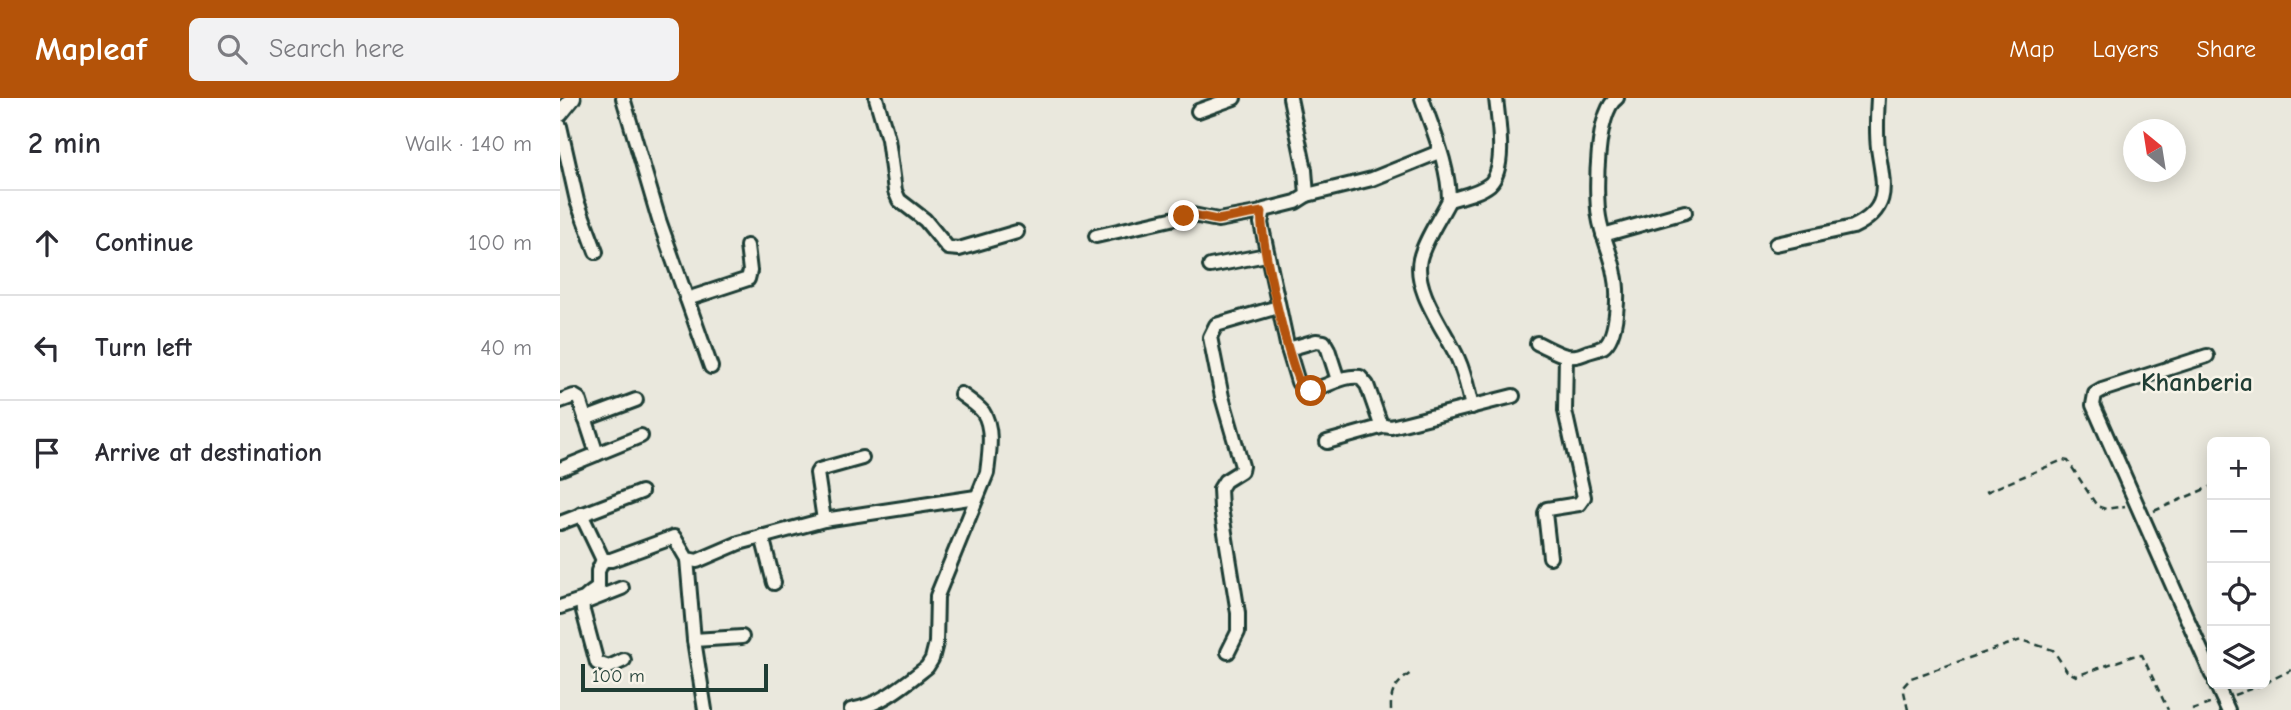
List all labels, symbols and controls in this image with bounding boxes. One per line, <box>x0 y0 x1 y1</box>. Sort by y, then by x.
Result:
search box <box>189 18 679 81</box>
text: Mapleaf <box>35 30 147 68</box>
icon: search <box>213 30 251 68</box>
text: Search here <box>269 34 404 64</box>
text: Map <box>2009 35 2055 63</box>
text: Layers <box>2093 35 2158 63</box>
text: Share <box>2196 35 2256 63</box>
north arrow <box>2123 119 2186 182</box>
text: 2 min <box>28 126 101 161</box>
text: Walk · 140 m <box>405 130 532 157</box>
route end <box>1168 200 1199 231</box>
icon: ahead <box>28 224 66 262</box>
text: Continue <box>95 228 193 258</box>
text: 100 m <box>468 229 532 256</box>
icon: left <box>28 329 66 367</box>
text: Turn left <box>95 333 192 363</box>
text: 40 m <box>480 334 532 361</box>
district label: Khanberia <box>2141 368 2253 398</box>
route start <box>1295 375 1326 406</box>
icon: arrive <box>28 434 66 472</box>
map controls <box>2207 437 2270 689</box>
button: + <box>2207 437 2270 500</box>
text: Arrive at destination <box>95 438 322 468</box>
button: − <box>2207 500 2270 563</box>
button: locate <box>2207 563 2270 626</box>
button: layers <box>2207 626 2270 689</box>
scale bar <box>581 661 768 693</box>
text: 100 m <box>592 665 645 687</box>

